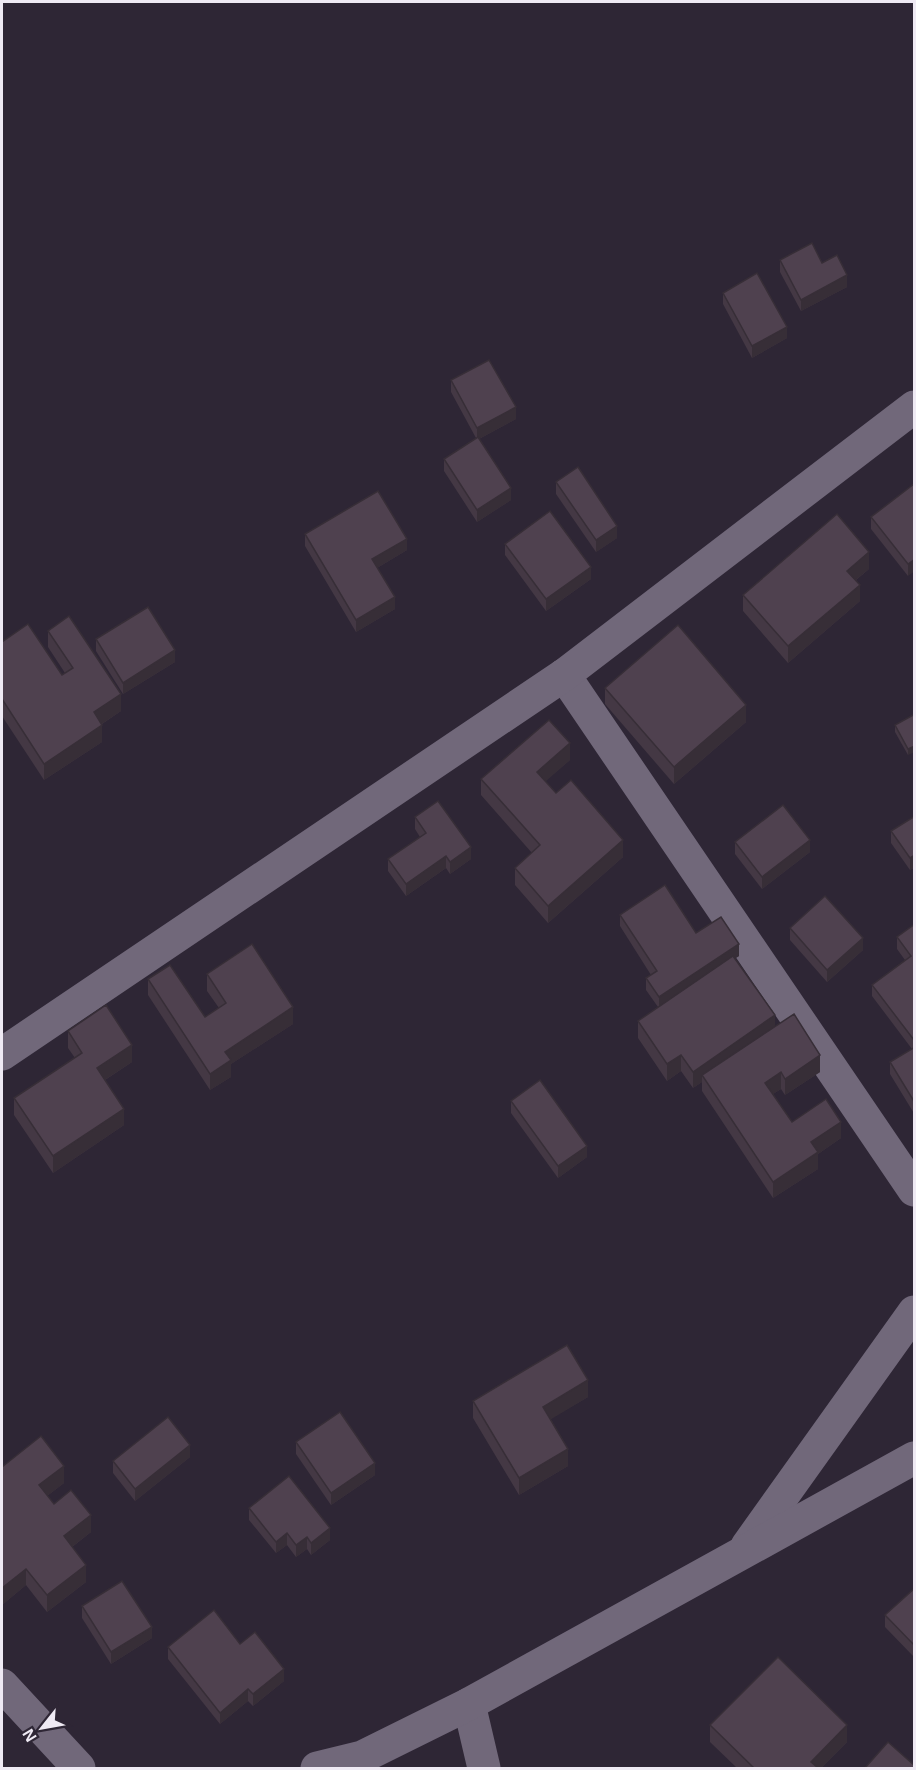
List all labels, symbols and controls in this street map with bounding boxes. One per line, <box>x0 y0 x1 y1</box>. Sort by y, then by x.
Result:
north arrow <box>12 1698 72 1758</box>
text: N <box>19 1726 40 1745</box>

